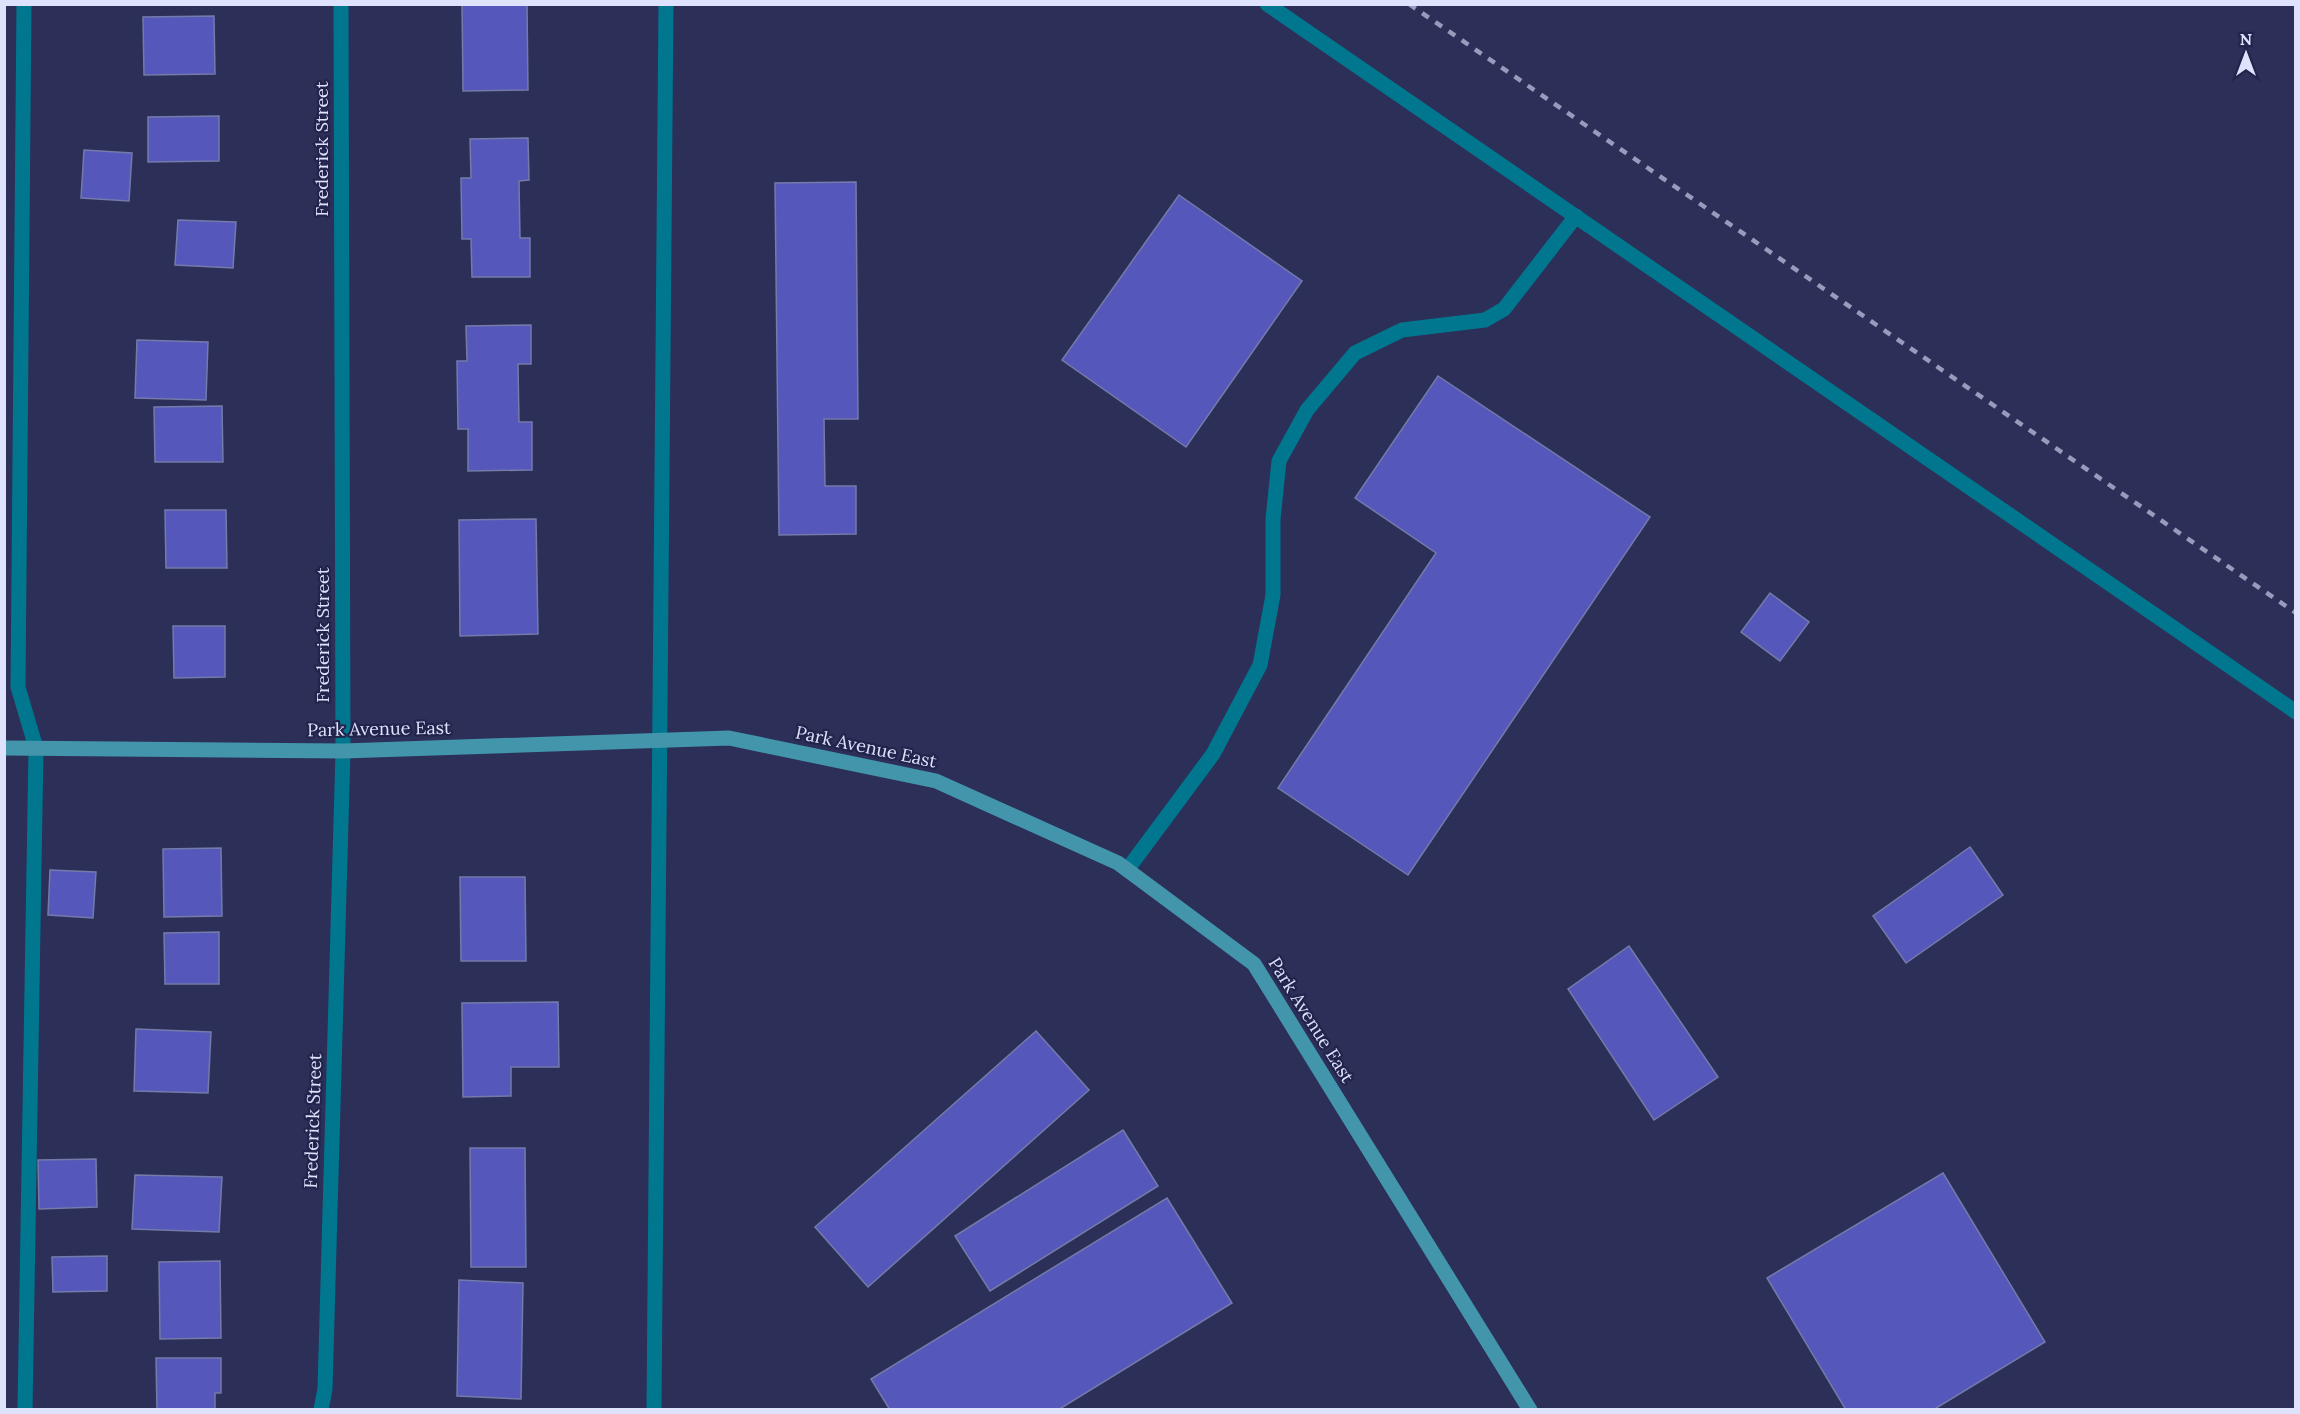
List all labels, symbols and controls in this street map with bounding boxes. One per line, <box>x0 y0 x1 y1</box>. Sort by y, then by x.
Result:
north arrow <box>2216 24 2276 84</box>
text: N <box>2240 29 2252 49</box>
street label: Frederick Street <box>310 81 333 217</box>
street label: Frederick Street <box>311 567 334 703</box>
street label: Park Avenue East <box>307 716 451 741</box>
street label: Park Avenue East <box>793 720 939 773</box>
street label: Park Avenue East <box>1264 953 1359 1087</box>
street label: Frederick Street <box>299 1053 326 1189</box>

